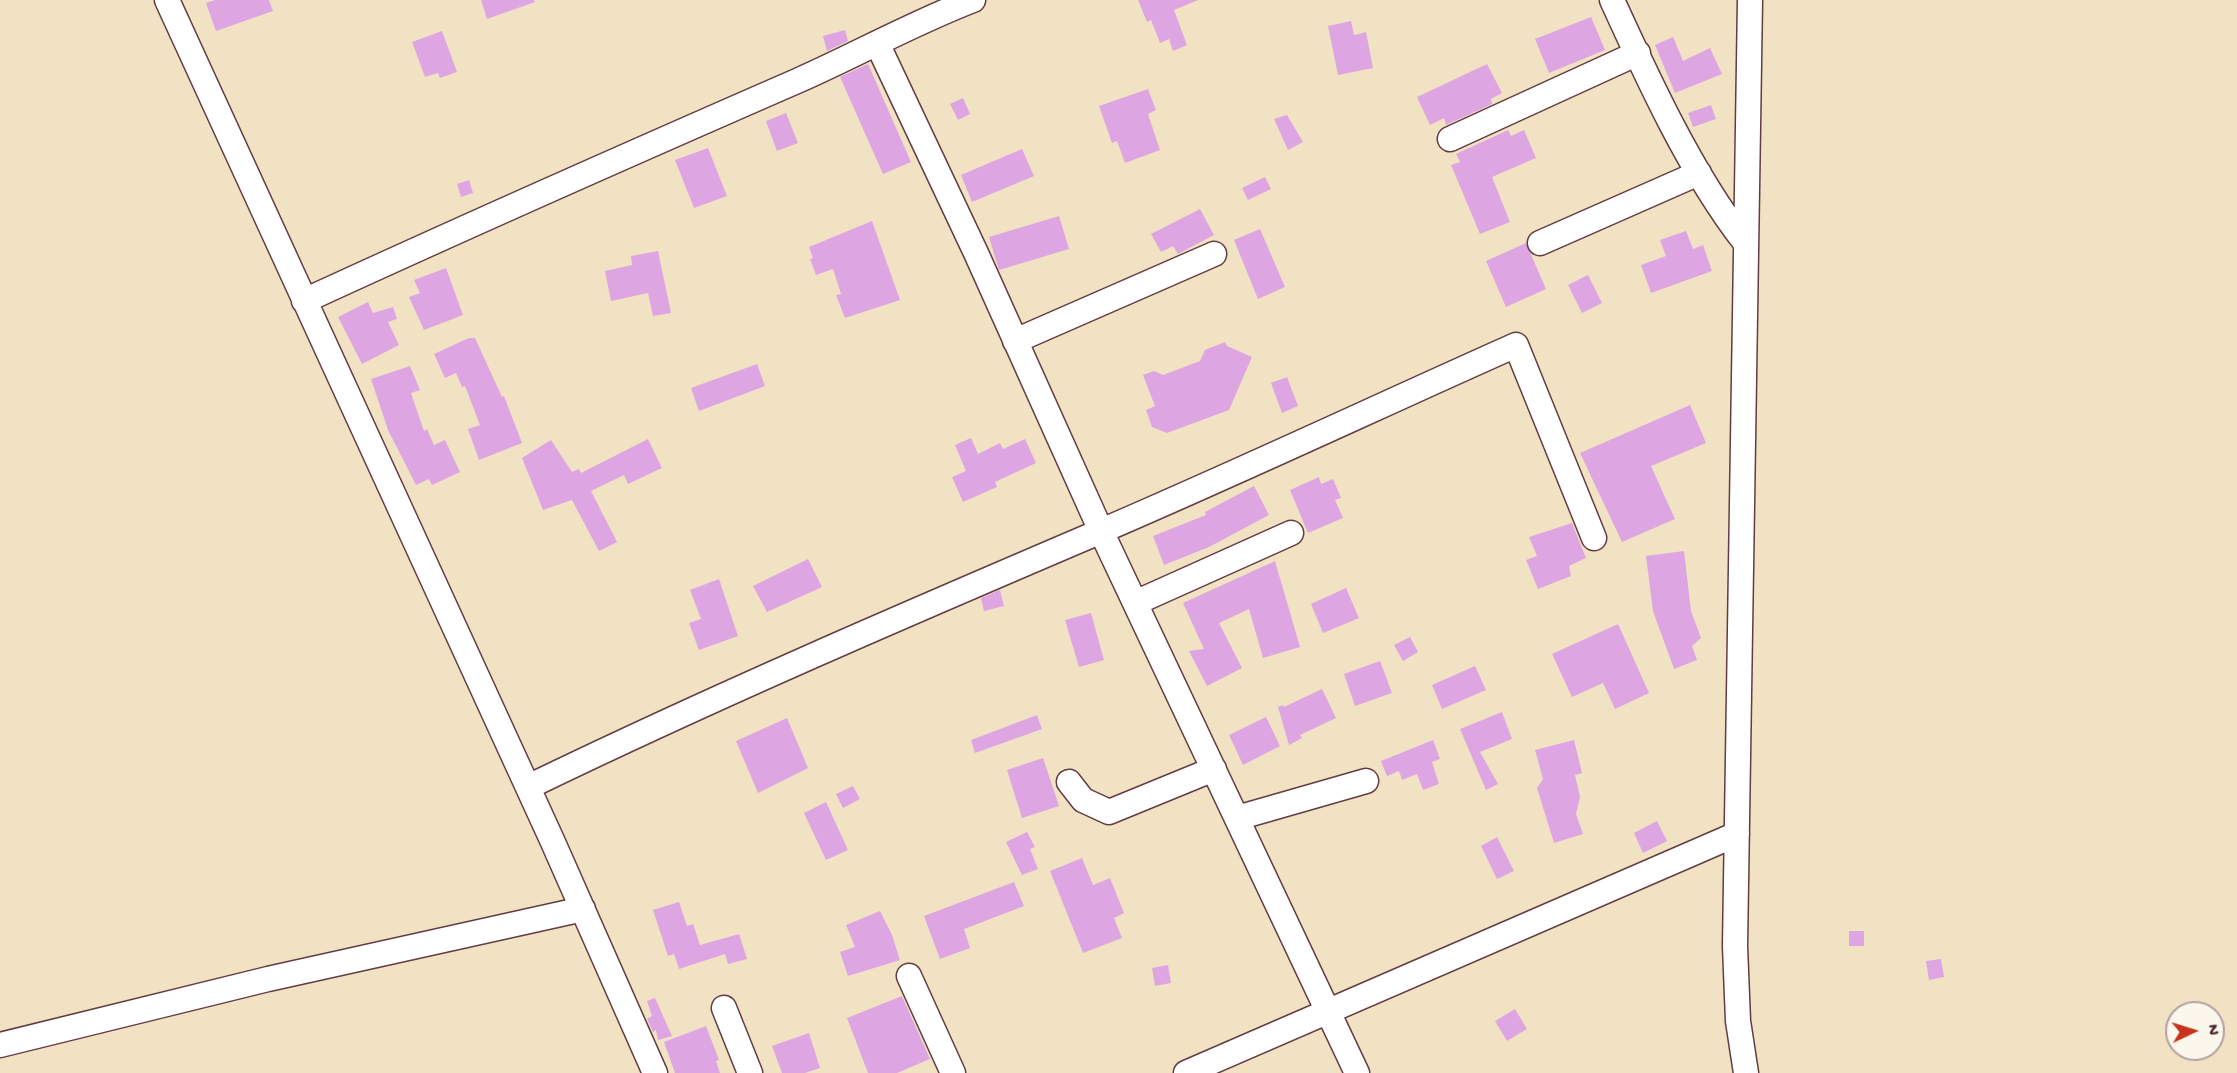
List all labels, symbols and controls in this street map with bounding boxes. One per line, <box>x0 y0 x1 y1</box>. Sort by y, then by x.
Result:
north arrow <box>2165 1001 2225 1061</box>
text: N <box>2202 1024 2221 1036</box>

